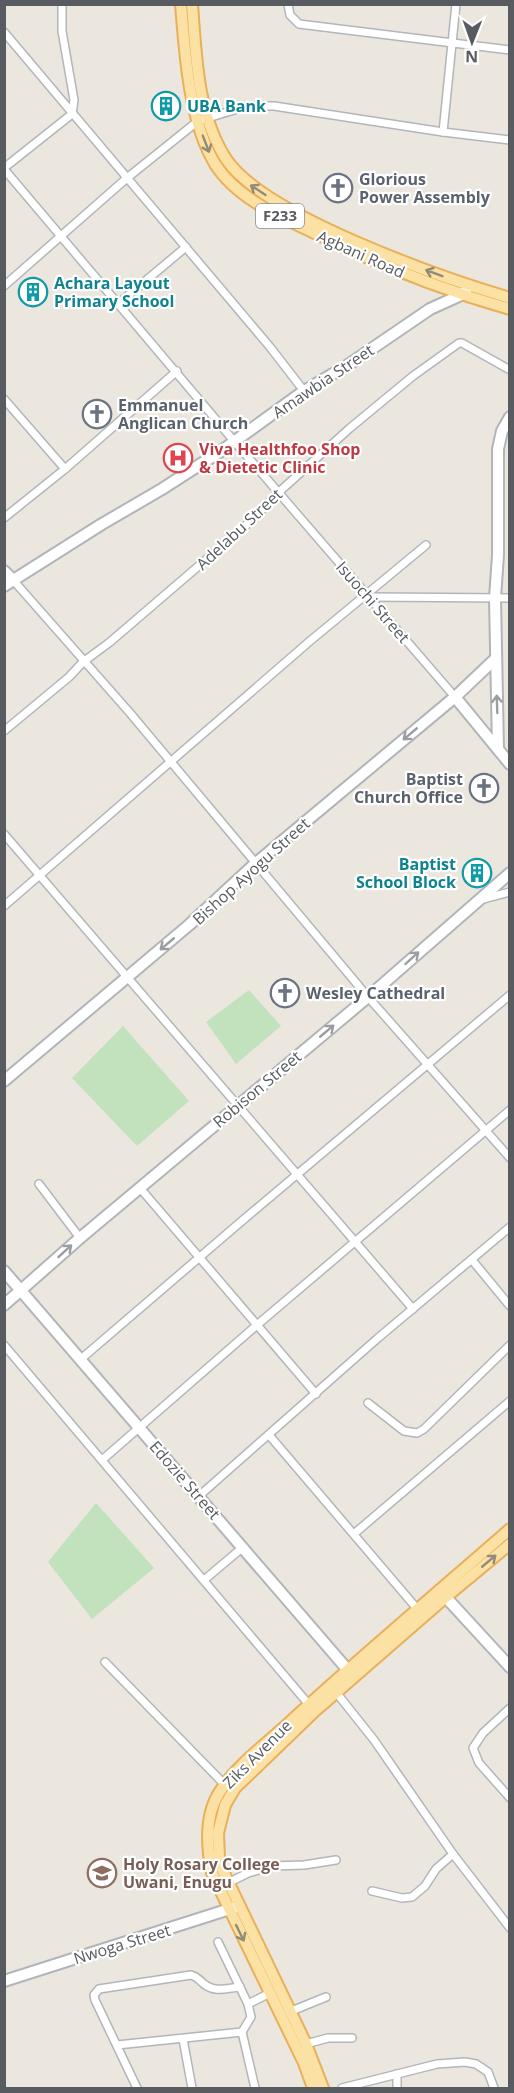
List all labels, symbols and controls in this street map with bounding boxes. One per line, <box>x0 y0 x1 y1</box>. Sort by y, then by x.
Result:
north arrow <box>442 12 502 72</box>
text: N <box>465 46 478 68</box>
building icon: UBA Bank <box>150 90 182 122</box>
place label: UBA Bank <box>187 95 266 117</box>
one-way arrow <box>202 134 213 153</box>
place label: Glorious Power Assembly <box>359 168 491 208</box>
church icon: Glorious Power Assembly <box>322 172 354 204</box>
one-way arrow <box>250 183 267 196</box>
road number: F233 <box>256 204 304 228</box>
street label: Agbani Road <box>314 225 408 283</box>
one-way arrow <box>425 266 444 277</box>
place label: Achara Layout Primary School <box>54 272 174 312</box>
building icon: Achara Layout Primary School <box>17 276 49 308</box>
street label: Amawbia Street <box>268 339 378 423</box>
place label: Emmanuel Anglican Church <box>118 394 248 434</box>
church icon: Emmanuel Anglican Church <box>81 398 113 430</box>
place label: Viva Healthfoo Shop & Dietetic Clinic <box>199 438 360 478</box>
hospital icon: Viva Healthfoo Shop & Dietetic Clinic <box>162 442 194 474</box>
street label: Adelabu Street <box>191 483 287 575</box>
street label: Isuochi Street <box>331 556 415 648</box>
one-way arrow <box>491 695 502 715</box>
one-way arrow <box>402 728 418 741</box>
place label: Baptist Church Office <box>354 768 463 808</box>
church icon: Baptist Church Office <box>468 772 500 804</box>
street label: Bishop Ayogu Street <box>188 812 314 930</box>
place label: Baptist School Block <box>356 853 456 893</box>
building icon: Baptist School Block <box>461 857 493 889</box>
one-way arrow <box>160 937 175 951</box>
one-way arrow <box>404 951 419 965</box>
church icon: Wesley Cathedral <box>269 977 301 1009</box>
place label: Wesley Cathedral <box>306 982 445 1004</box>
one-way arrow <box>318 1025 334 1038</box>
street label: Robison Street <box>208 1045 306 1133</box>
one-way arrow <box>57 1244 72 1258</box>
street label: Edozie Street <box>145 1436 226 1524</box>
one-way arrow <box>481 1554 496 1568</box>
street label: Ziks Avenue <box>218 1715 296 1793</box>
place label: Holy Rosary College Uwani, Enugu <box>123 1853 280 1893</box>
school or university icon: Holy Rosary College Uwani, Enugu <box>86 1857 118 1889</box>
street label: Nwoga Street <box>71 1919 174 1969</box>
one-way arrow <box>235 1924 246 1942</box>

